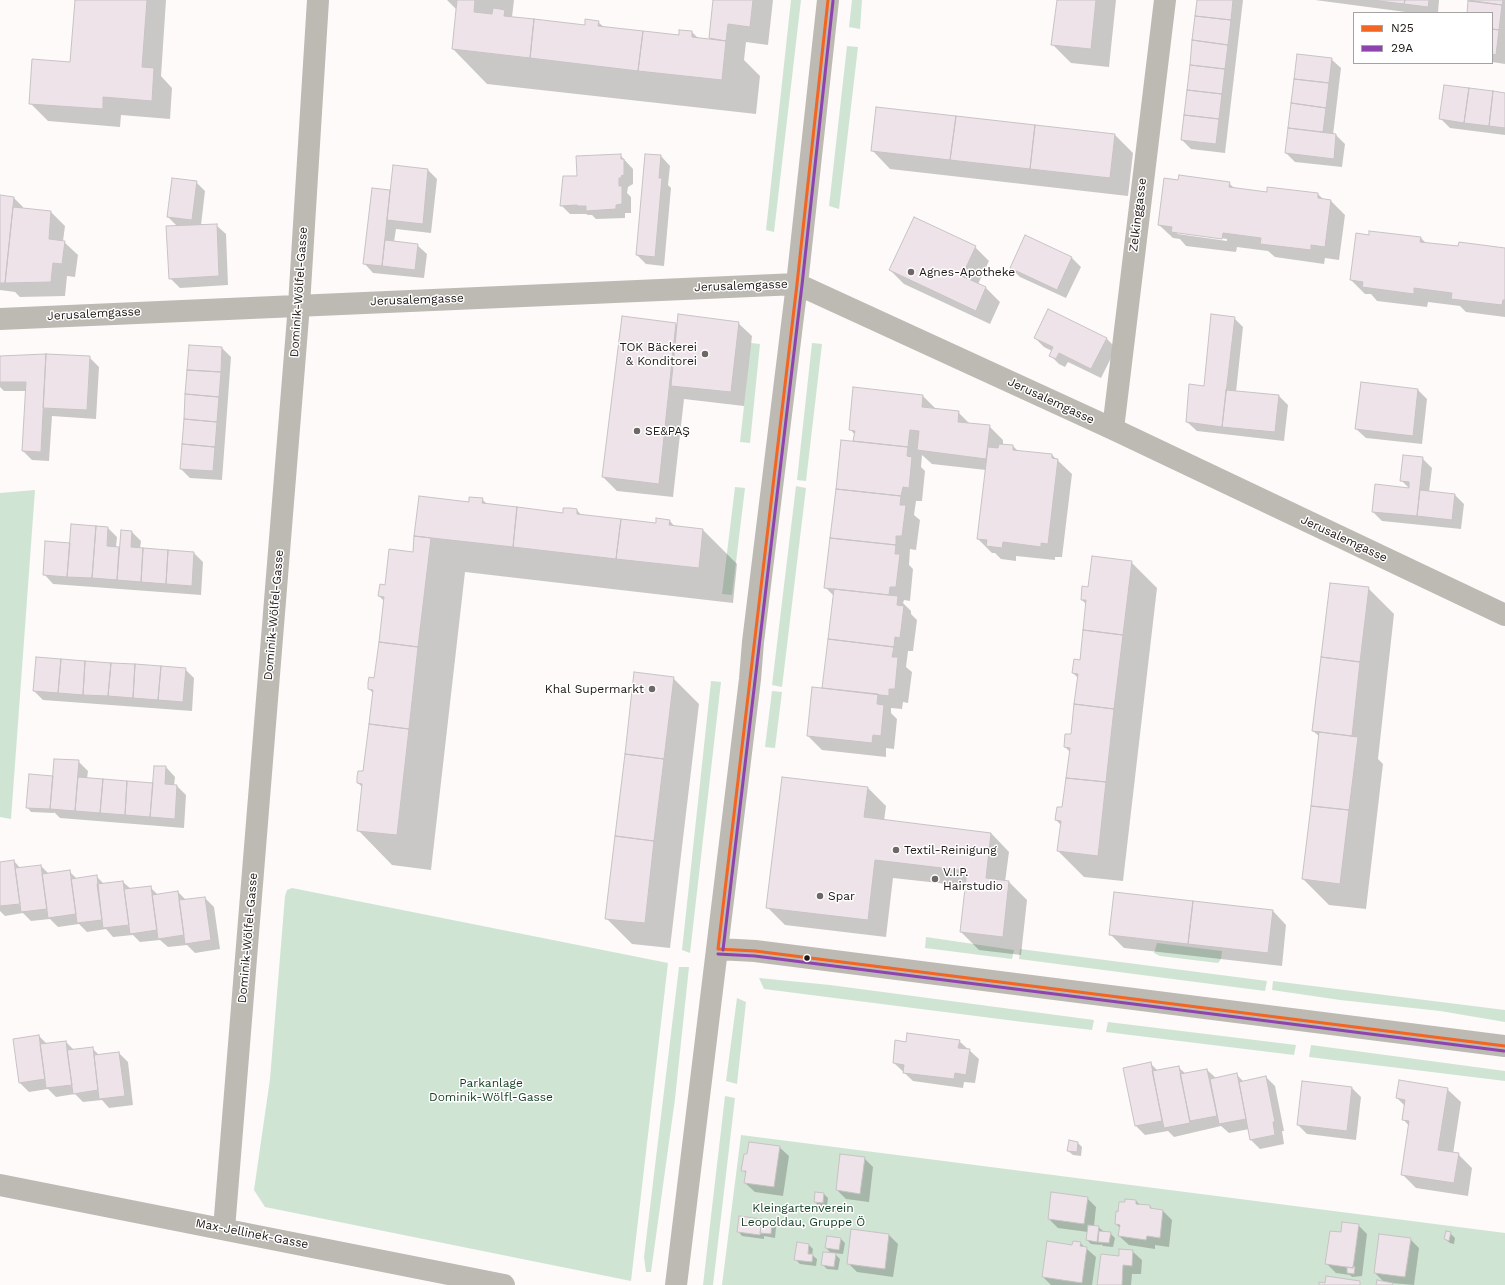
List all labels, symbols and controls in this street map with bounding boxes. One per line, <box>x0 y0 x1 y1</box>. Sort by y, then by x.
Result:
legend <box>1353 12 1493 64</box>
text: N25 <box>1391 21 1414 35</box>
text: 29A <box>1391 41 1413 55</box>
street label: Zelkinggasse <box>1126 177 1150 253</box>
street label: Dominik-Wölfel-Gasse <box>287 226 311 358</box>
place label: Agnes-Apotheke <box>919 265 1015 279</box>
marker: Agnes-Apotheke <box>906 267 916 277</box>
street label: Jerusalemgasse <box>694 277 788 295</box>
street label: Jerusalemgasse <box>370 291 464 309</box>
street label: Jerusalemgasse <box>47 304 141 324</box>
place label: TOK Bäckerei & Konditorei <box>619 340 697 368</box>
marker: TOK Bäckerei & Konditorei <box>700 349 710 359</box>
street label: Jerusalemgasse <box>1005 375 1097 427</box>
place label: SE&PAŞ <box>645 424 690 438</box>
marker: SE&PAŞ <box>632 426 642 436</box>
street label: Jerusalemgasse <box>1298 513 1390 565</box>
street label: Dominik-Wölfel-Gasse <box>261 549 287 681</box>
place label: Khal Supermarkt <box>545 682 644 696</box>
marker: Khal Supermarkt <box>647 684 657 694</box>
place label: Textil-Reinigung <box>904 843 997 857</box>
marker: Textil-Reinigung <box>891 845 901 855</box>
place label: V.I.P. Hairstudio <box>943 865 1003 893</box>
street label: Dominik-Wölfel-Gasse <box>235 872 261 1004</box>
marker: V.I.P. Hairstudio <box>930 874 940 884</box>
place label: Spar <box>828 889 855 903</box>
marker: Spar <box>815 891 825 901</box>
unlabelled marker <box>802 953 812 963</box>
park label: Parkanlage Dominik-Wölfl-Gasse <box>429 1076 553 1104</box>
park label: Kleingartenverein Leopoldau, Gruppe Ö <box>741 1201 865 1229</box>
street label: Max-Jellinek-Gasse <box>194 1216 310 1252</box>

